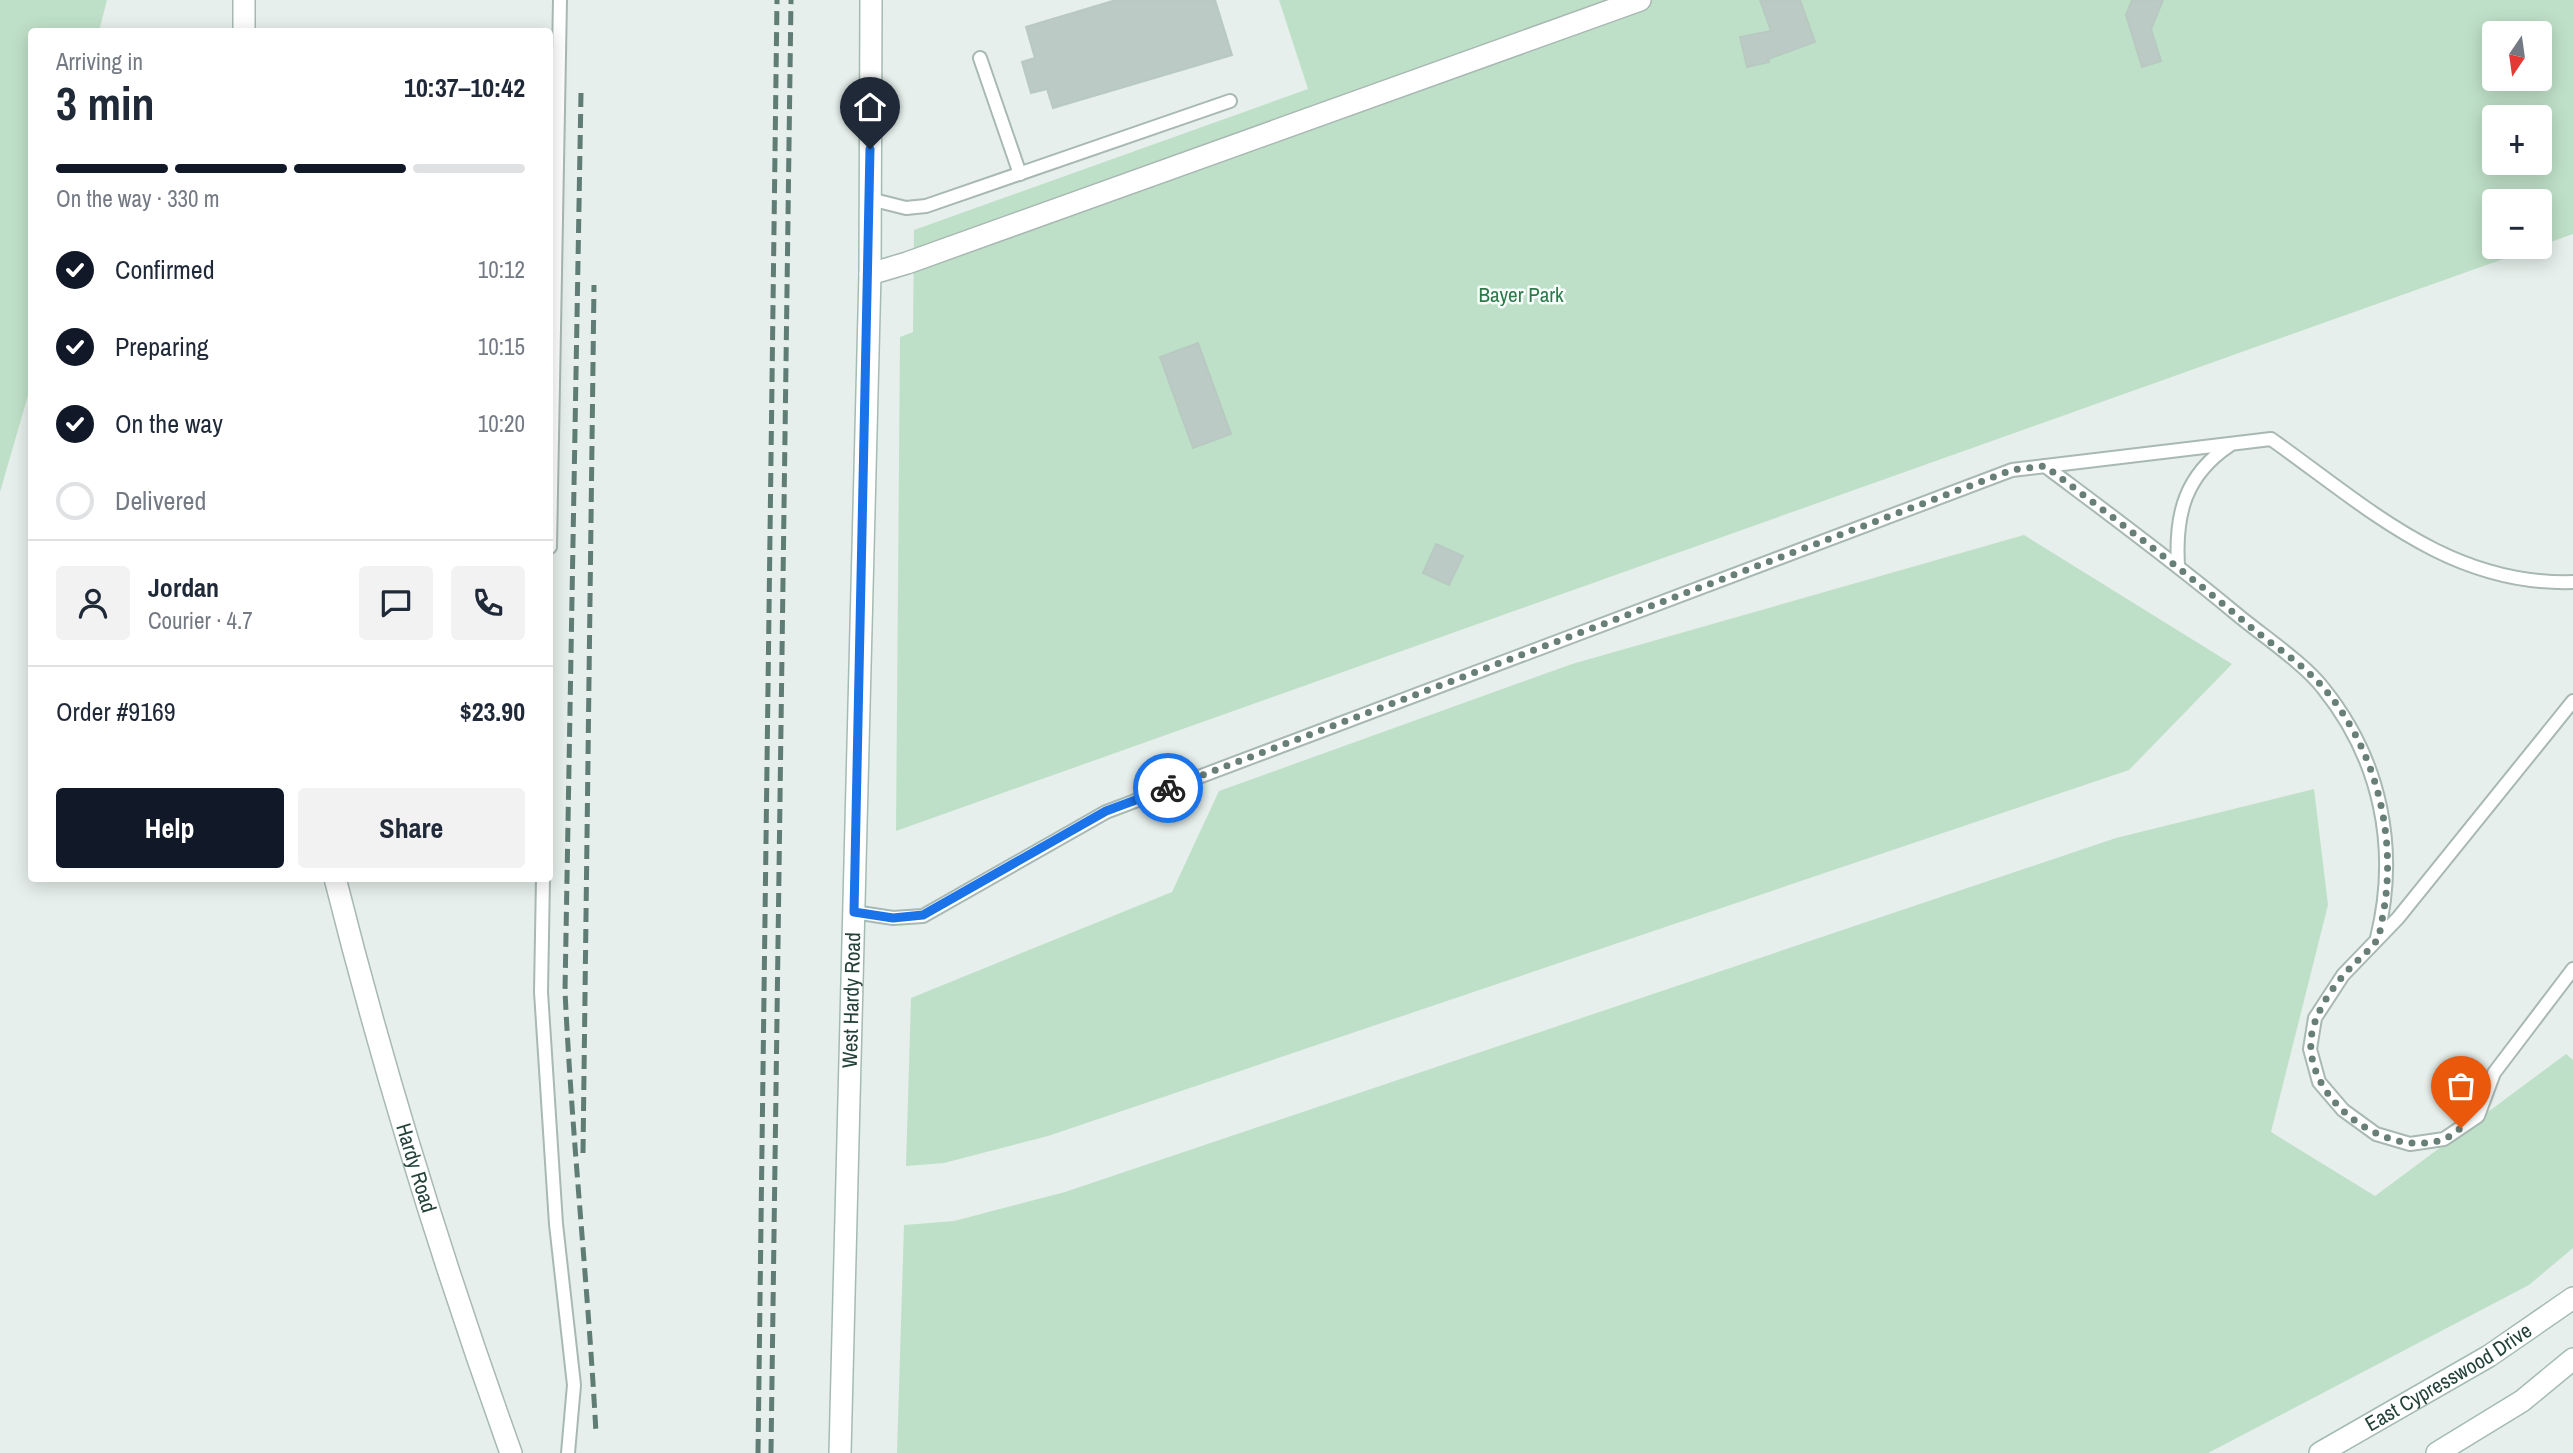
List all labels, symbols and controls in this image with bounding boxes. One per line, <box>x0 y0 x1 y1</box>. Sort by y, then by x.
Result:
north arrow <box>2482 21 2552 91</box>
map controls <box>2482 21 2552 259</box>
text: Arriving in <box>56 46 143 77</box>
text: 10:37–10:42 <box>404 70 525 105</box>
text: 3 min <box>56 72 155 134</box>
pin <box>840 77 900 149</box>
icon: home <box>851 88 889 126</box>
button: + <box>2482 105 2552 175</box>
text: On the way · 330 m <box>56 183 220 214</box>
button: − <box>2482 189 2552 259</box>
icon: check <box>56 251 94 289</box>
text: Confirmed <box>115 252 215 287</box>
text: 10:12 <box>478 254 525 285</box>
park label: Bayer Park <box>1478 280 1564 309</box>
icon: check <box>56 328 94 366</box>
text: Preparing <box>115 329 209 364</box>
text: 10:15 <box>478 331 525 362</box>
icon: check <box>56 405 94 443</box>
text: On the way <box>115 406 223 441</box>
text: 10:20 <box>478 408 525 439</box>
text: Delivered <box>115 483 206 518</box>
button: person <box>56 566 130 640</box>
button: chat <box>359 566 433 640</box>
button: phone <box>451 566 525 640</box>
text: Jordan <box>148 570 219 605</box>
text: Courier · 4.7 <box>148 605 253 636</box>
text: Order #9169 <box>56 694 176 729</box>
text: $23.90 <box>460 694 525 729</box>
courier <box>1133 753 1203 823</box>
icon: bike <box>1149 769 1187 807</box>
button: Help <box>56 788 284 868</box>
button: Share <box>298 788 525 868</box>
street label: West Hardy Road <box>835 932 867 1068</box>
pin <box>2431 1056 2491 1128</box>
icon: bag <box>2442 1067 2480 1105</box>
street label: Hardy Road <box>389 1120 444 1216</box>
street label: East Cypresswood Drive <box>2360 1316 2537 1438</box>

